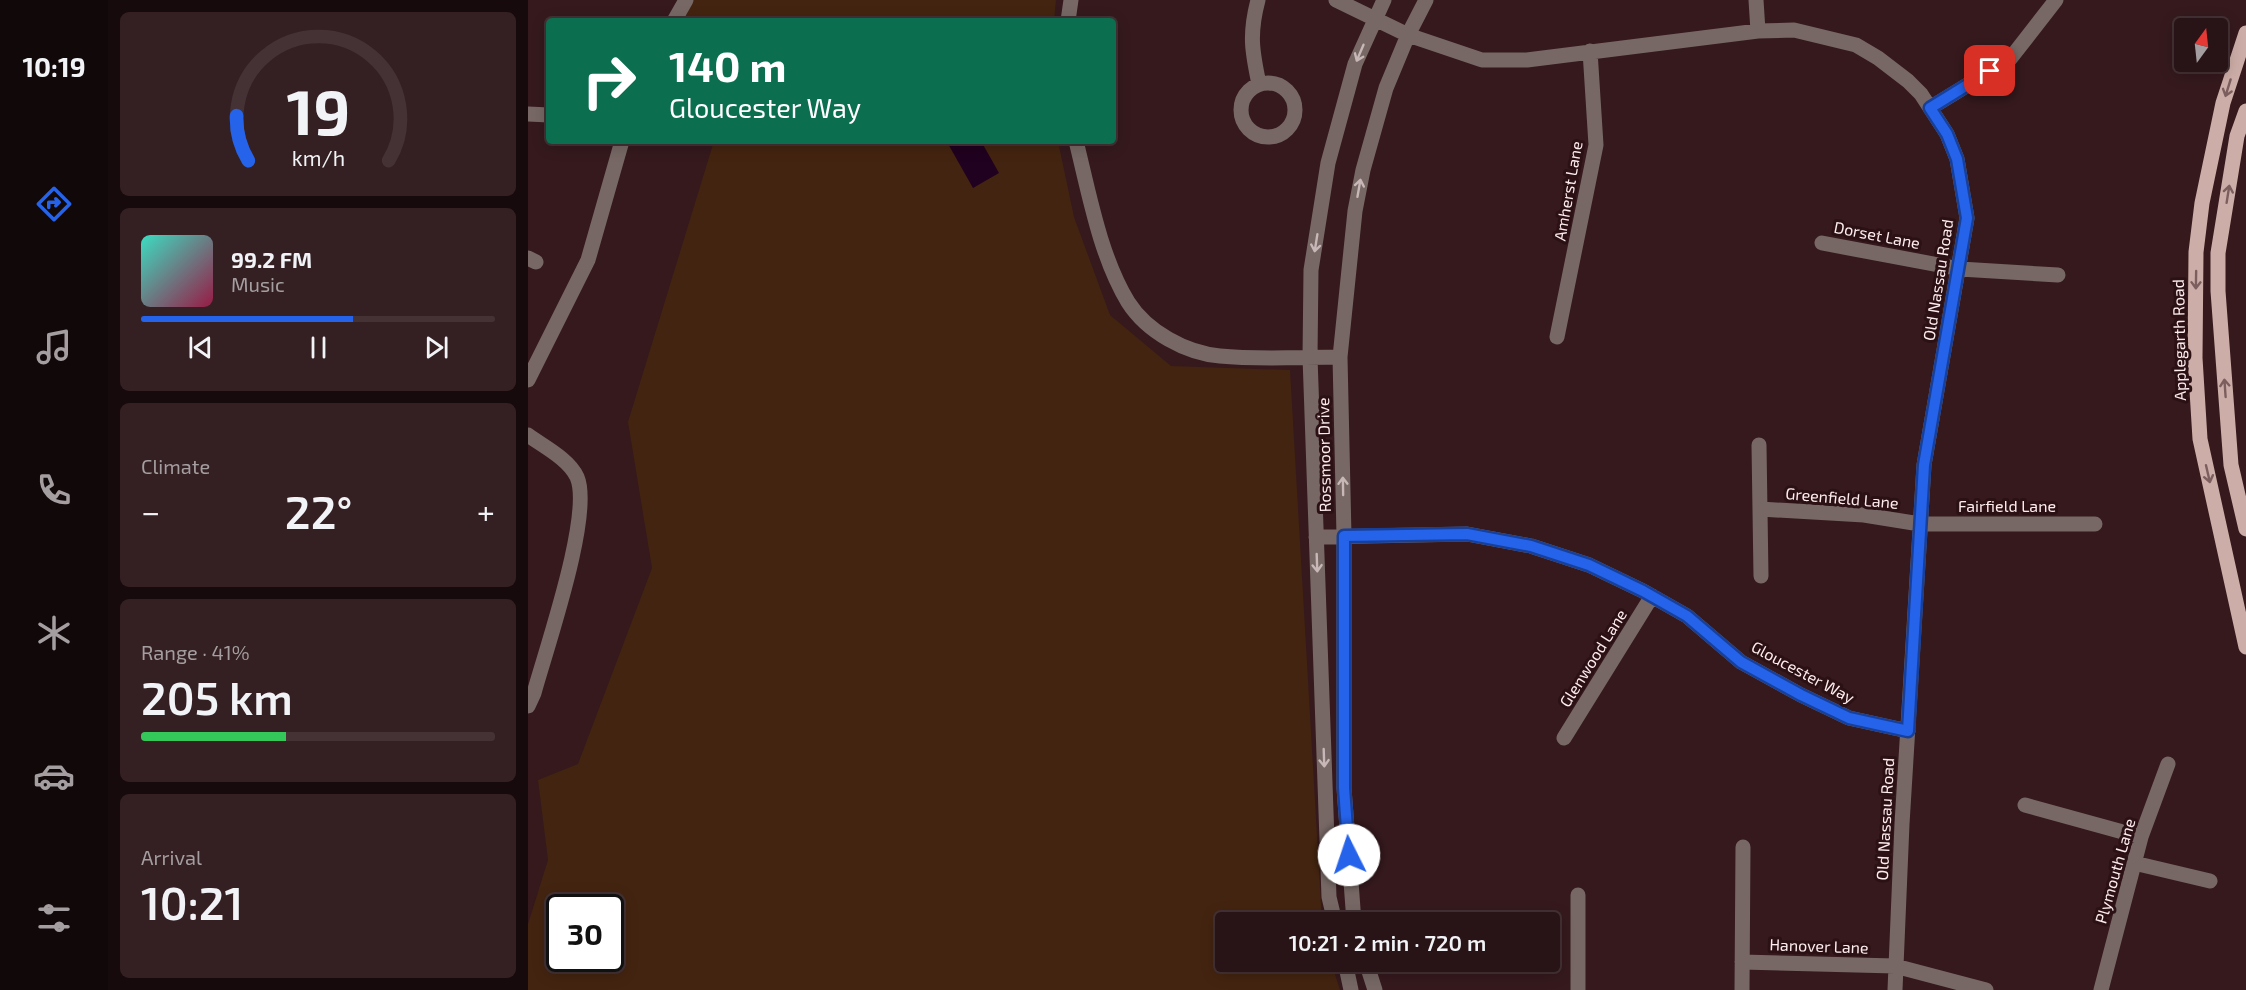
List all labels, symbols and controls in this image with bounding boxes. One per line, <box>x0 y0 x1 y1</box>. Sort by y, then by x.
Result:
north arrow <box>2174 18 2228 72</box>
map controls <box>2174 18 2228 72</box>
text: 140 m <box>669 40 786 90</box>
icon: right <box>570 42 648 120</box>
one-way arrow <box>1353 44 1364 62</box>
pin <box>1964 45 2015 96</box>
text: 10:19 <box>22 50 86 82</box>
icon: arrive <box>1973 54 2006 87</box>
text: 19 <box>286 73 350 148</box>
one-way arrow <box>2222 78 2233 97</box>
text: Gloucester Way <box>669 91 861 123</box>
street label: Amherst Lane <box>1549 140 1586 242</box>
text: km/h <box>291 145 345 170</box>
one-way arrow <box>1354 178 1365 198</box>
icon: directions <box>33 183 75 225</box>
one-way arrow <box>2222 185 2233 205</box>
street label: Dorset Lane <box>1832 217 1922 252</box>
street label: Old Nassau Road <box>1919 218 1956 342</box>
one-way arrow <box>1310 232 1321 252</box>
text: 99.2 FM <box>231 246 312 272</box>
one-way arrow <box>2190 270 2202 290</box>
text: Music <box>231 272 285 296</box>
street label: Applegarth Road <box>2168 279 2189 401</box>
icon: music <box>33 326 75 368</box>
icon: previous <box>184 331 217 364</box>
icon: pause <box>302 331 335 364</box>
icon: next <box>420 331 453 364</box>
one-way arrow <box>2219 379 2230 399</box>
street label: Rossmoor Drive <box>1313 397 1334 513</box>
text: Climate <box>141 454 210 478</box>
one-way arrow <box>2202 464 2214 483</box>
icon: phone <box>33 469 75 511</box>
one-way arrow <box>1337 477 1348 497</box>
street label: Greenfield Lane <box>1785 483 1899 512</box>
text: 22° <box>285 484 352 538</box>
text: − <box>141 491 160 531</box>
text: + <box>477 491 495 531</box>
street label: Fairfield Lane <box>1958 496 2056 515</box>
one-way arrow <box>1312 553 1323 573</box>
street label: Glenwood Lane <box>1555 605 1630 710</box>
icon: climate <box>33 612 75 654</box>
street label: Gloucester Way <box>1749 636 1858 707</box>
text: Range · 41% <box>141 640 250 664</box>
text: 205 km <box>141 670 293 724</box>
one-way arrow <box>1318 747 1330 767</box>
icon: car <box>33 755 75 797</box>
street label: Old Nassau Road <box>1872 757 1897 881</box>
street label: Plymouth Lane <box>2090 816 2139 926</box>
position arrow <box>1317 823 1381 887</box>
text: Arrival <box>141 845 202 869</box>
text: 10:21 <box>141 875 243 929</box>
speed limit sign: 30 <box>546 894 624 972</box>
icon: filters <box>33 897 75 939</box>
text: 10:21 · 2 min · 720 m <box>1289 929 1486 955</box>
street label: Hanover Lane <box>1769 934 1869 957</box>

